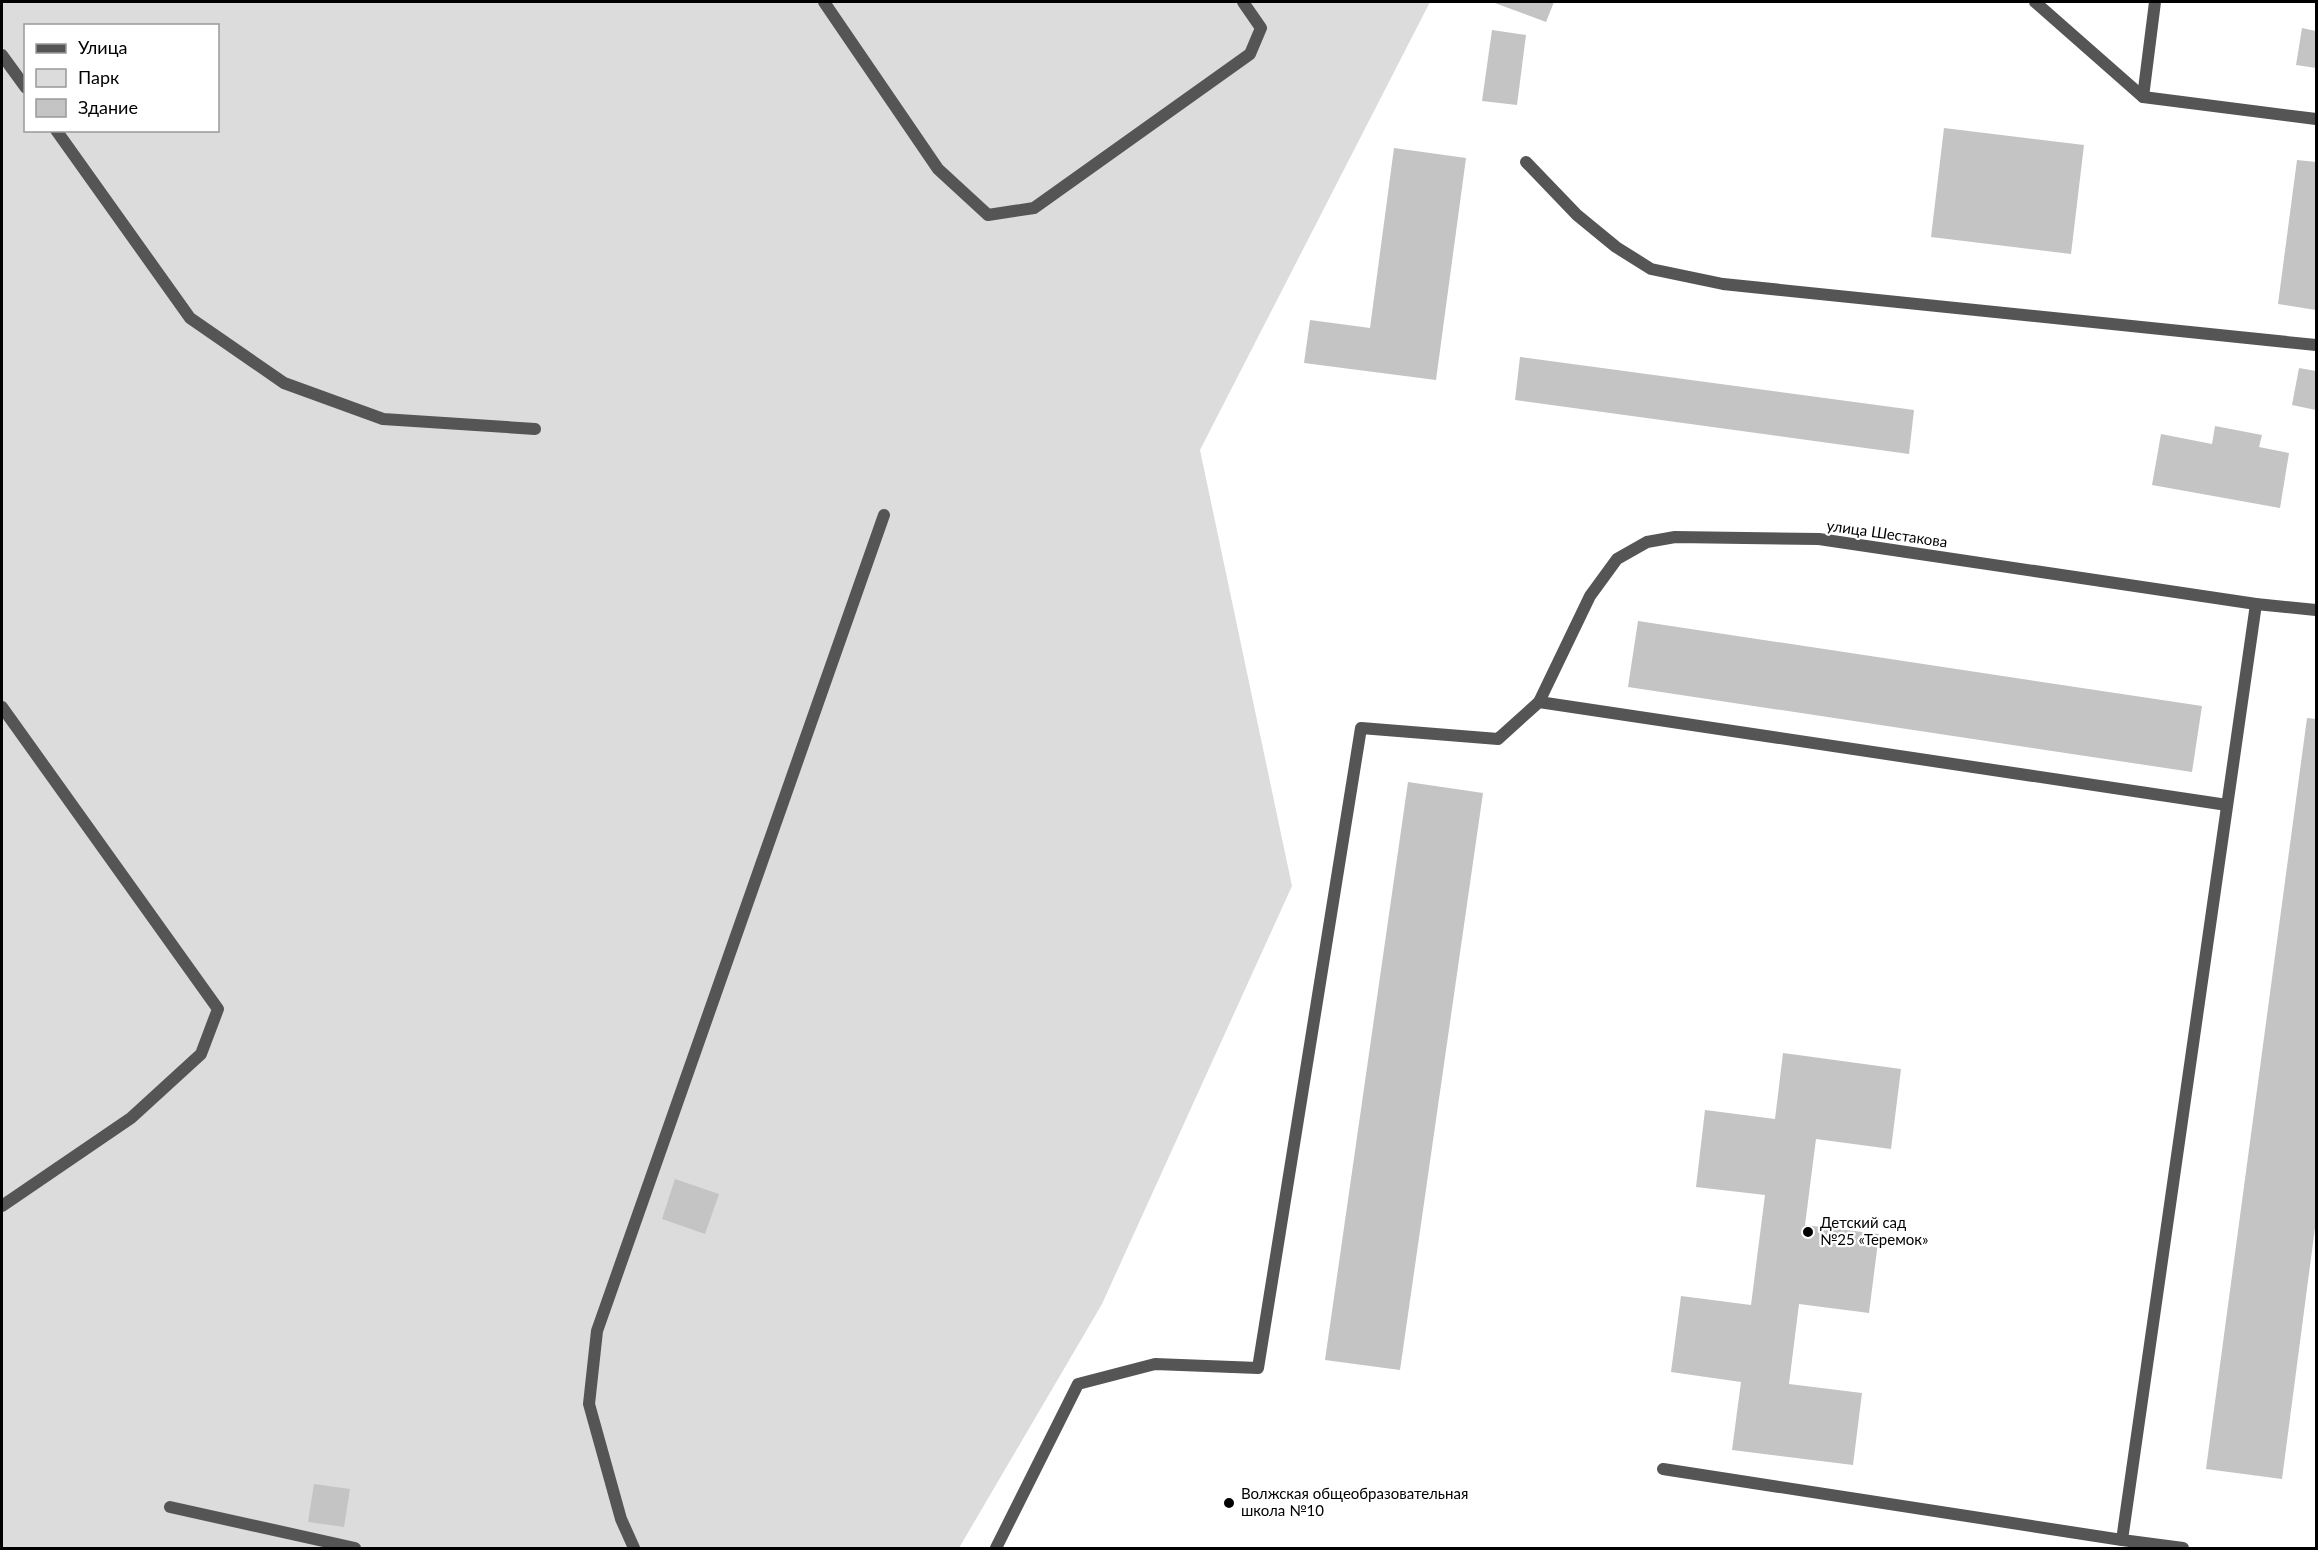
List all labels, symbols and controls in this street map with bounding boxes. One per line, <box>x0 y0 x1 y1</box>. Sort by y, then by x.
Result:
legend <box>24 24 219 132</box>
text: Улица <box>78 36 128 58</box>
text: Парк <box>78 66 120 88</box>
text: Здание <box>78 96 138 118</box>
street label: улица Шестакова <box>1826 516 1949 550</box>
place label: Детский сад №25 «Теремок» <box>1820 1213 1928 1248</box>
marker: Детский сад №25 «Теремок» <box>1801 1225 1815 1239</box>
place label: Волжская общеобразовательная школа №10 <box>1241 1484 1468 1519</box>
marker: Волжская общеобразовательная школа №10 <box>1222 1496 1236 1510</box>

